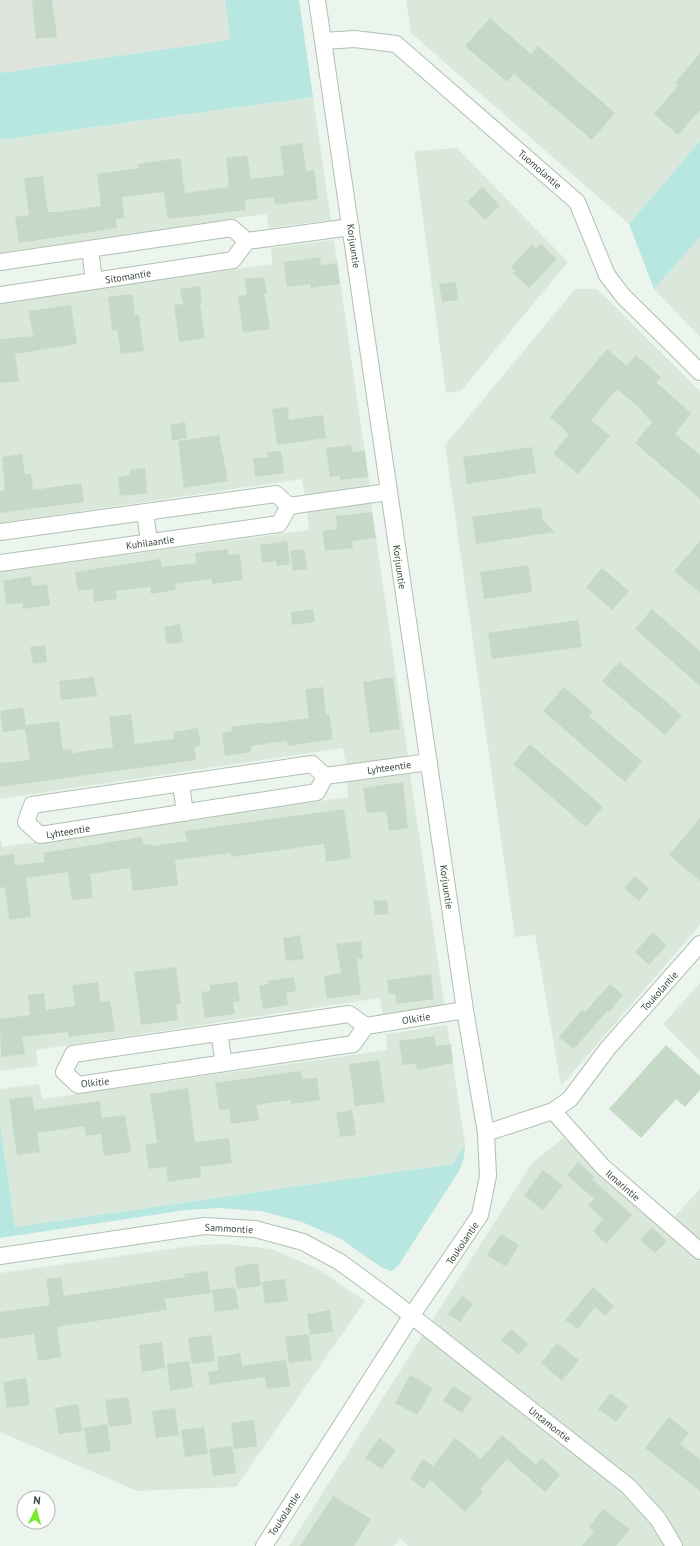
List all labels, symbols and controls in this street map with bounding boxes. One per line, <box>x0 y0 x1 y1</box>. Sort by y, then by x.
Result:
street label: Tuomolantie <box>515 147 564 192</box>
street label: Korjuuntie <box>344 223 363 269</box>
street label: Sitomantie <box>104 266 152 287</box>
street label: Kuhilaantie <box>125 533 175 552</box>
street label: Korjuuntie <box>390 544 409 590</box>
street label: Lyhteentie <box>366 758 412 777</box>
street label: Lyhteentie <box>45 822 91 841</box>
street label: Korjuuntie <box>437 864 456 910</box>
street label: Toukolantie <box>638 969 681 1014</box>
street label: Olkitie <box>401 1010 431 1027</box>
street label: Olkitie <box>80 1075 110 1090</box>
street label: Ilmarintie <box>603 1167 643 1204</box>
street label: Toukolantie <box>443 1219 482 1267</box>
street label: Sammontie <box>204 1221 254 1236</box>
street label: Untamontie <box>526 1404 574 1445</box>
north arrow <box>16 1490 56 1530</box>
street label: Toukolantie <box>265 1490 303 1539</box>
text: N <box>33 1493 41 1507</box>

